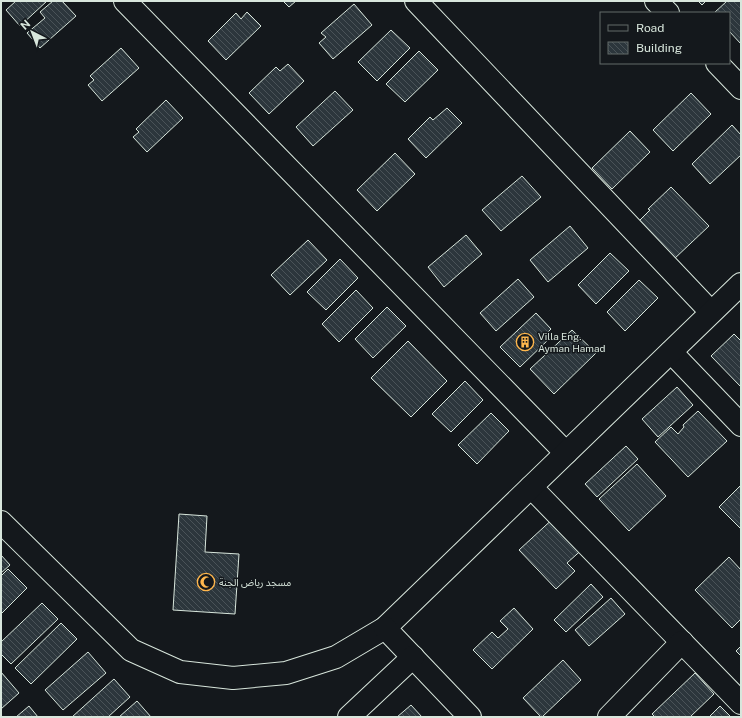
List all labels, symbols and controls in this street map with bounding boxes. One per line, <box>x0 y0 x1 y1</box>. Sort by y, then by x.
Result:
north arrow <box>12 12 52 52</box>
legend <box>600 12 730 64</box>
text: N <box>18 17 33 32</box>
text: Road <box>636 21 664 35</box>
text: Building <box>636 41 682 55</box>
place label: Villa Eng. Ayman Hamad <box>538 330 606 354</box>
building icon: Villa Eng. Ayman Hamad <box>515 332 535 352</box>
mosque icon: مسجد رياض الجنة <box>196 572 216 592</box>
place label: مسجد رياض الجنة <box>219 576 291 589</box>

